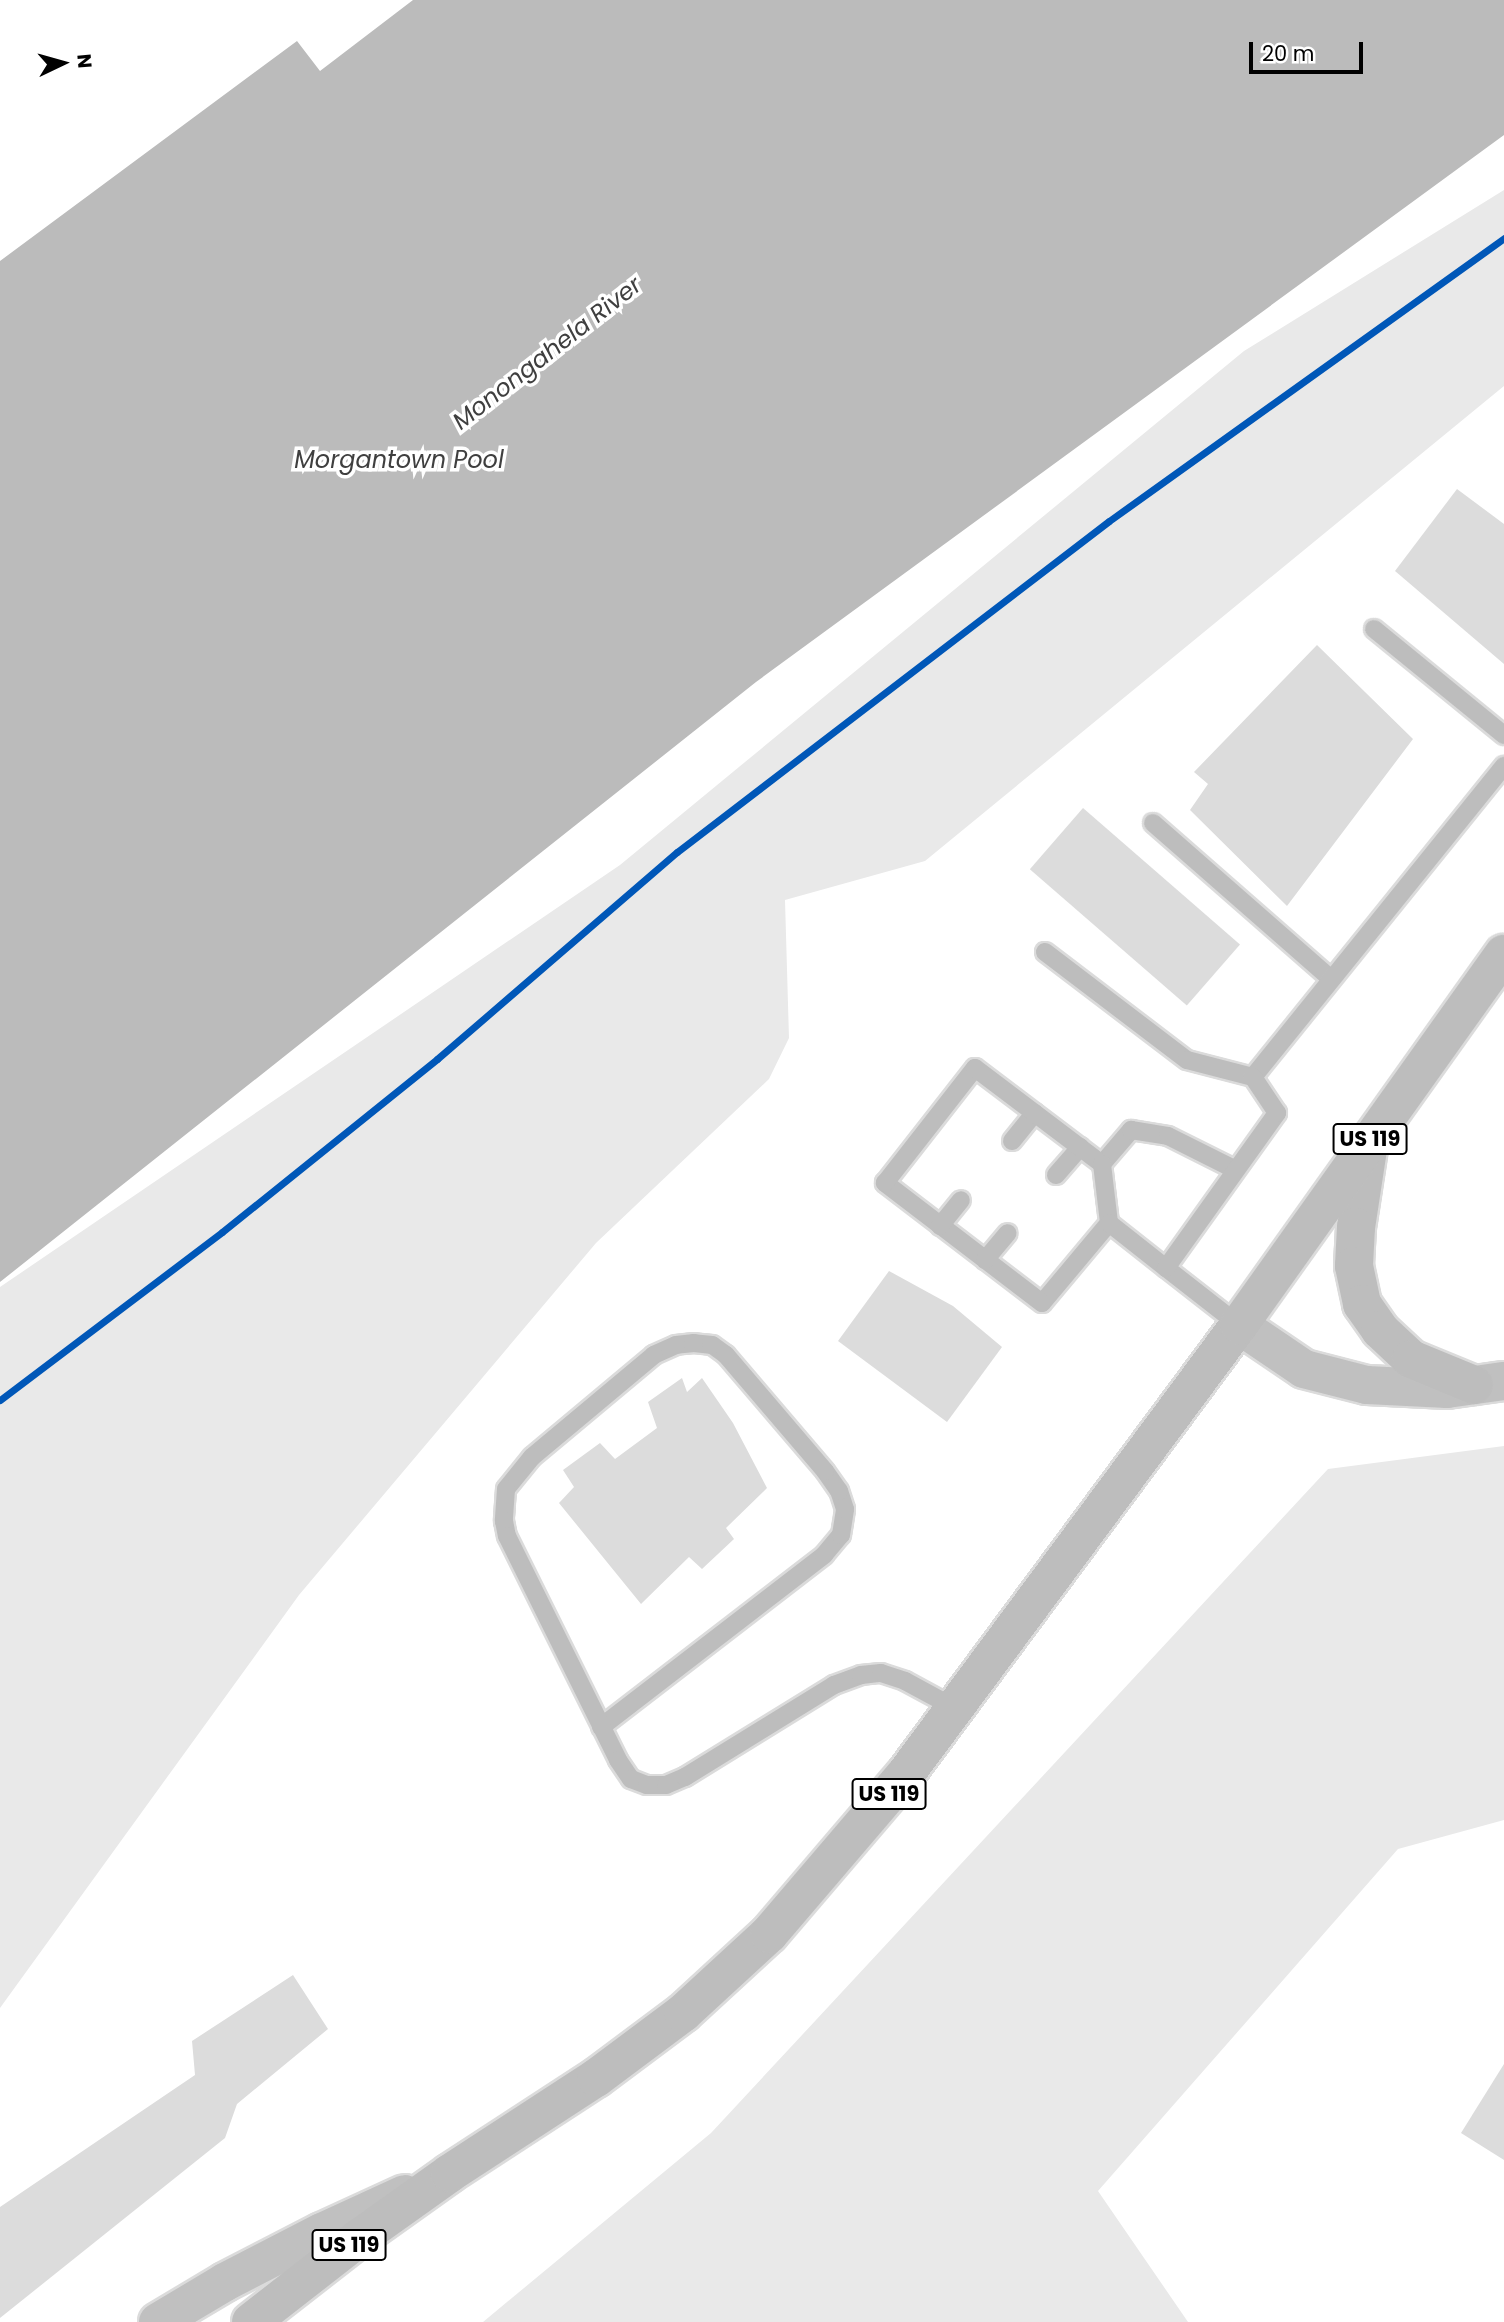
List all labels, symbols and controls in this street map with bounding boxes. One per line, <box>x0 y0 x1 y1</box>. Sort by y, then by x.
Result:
north arrow <box>28 28 98 98</box>
scale bar <box>1252 28 1366 72</box>
text: 20 m <box>1262 39 1315 68</box>
text: N <box>70 53 98 69</box>
water label: Monongahela River <box>447 270 647 436</box>
water label: Morgantown Pool <box>294 446 504 474</box>
road number: US 119 <box>1332 1122 1408 1156</box>
road number: US 119 <box>850 1776 928 1812</box>
road number: US 119 <box>310 2228 388 2262</box>

